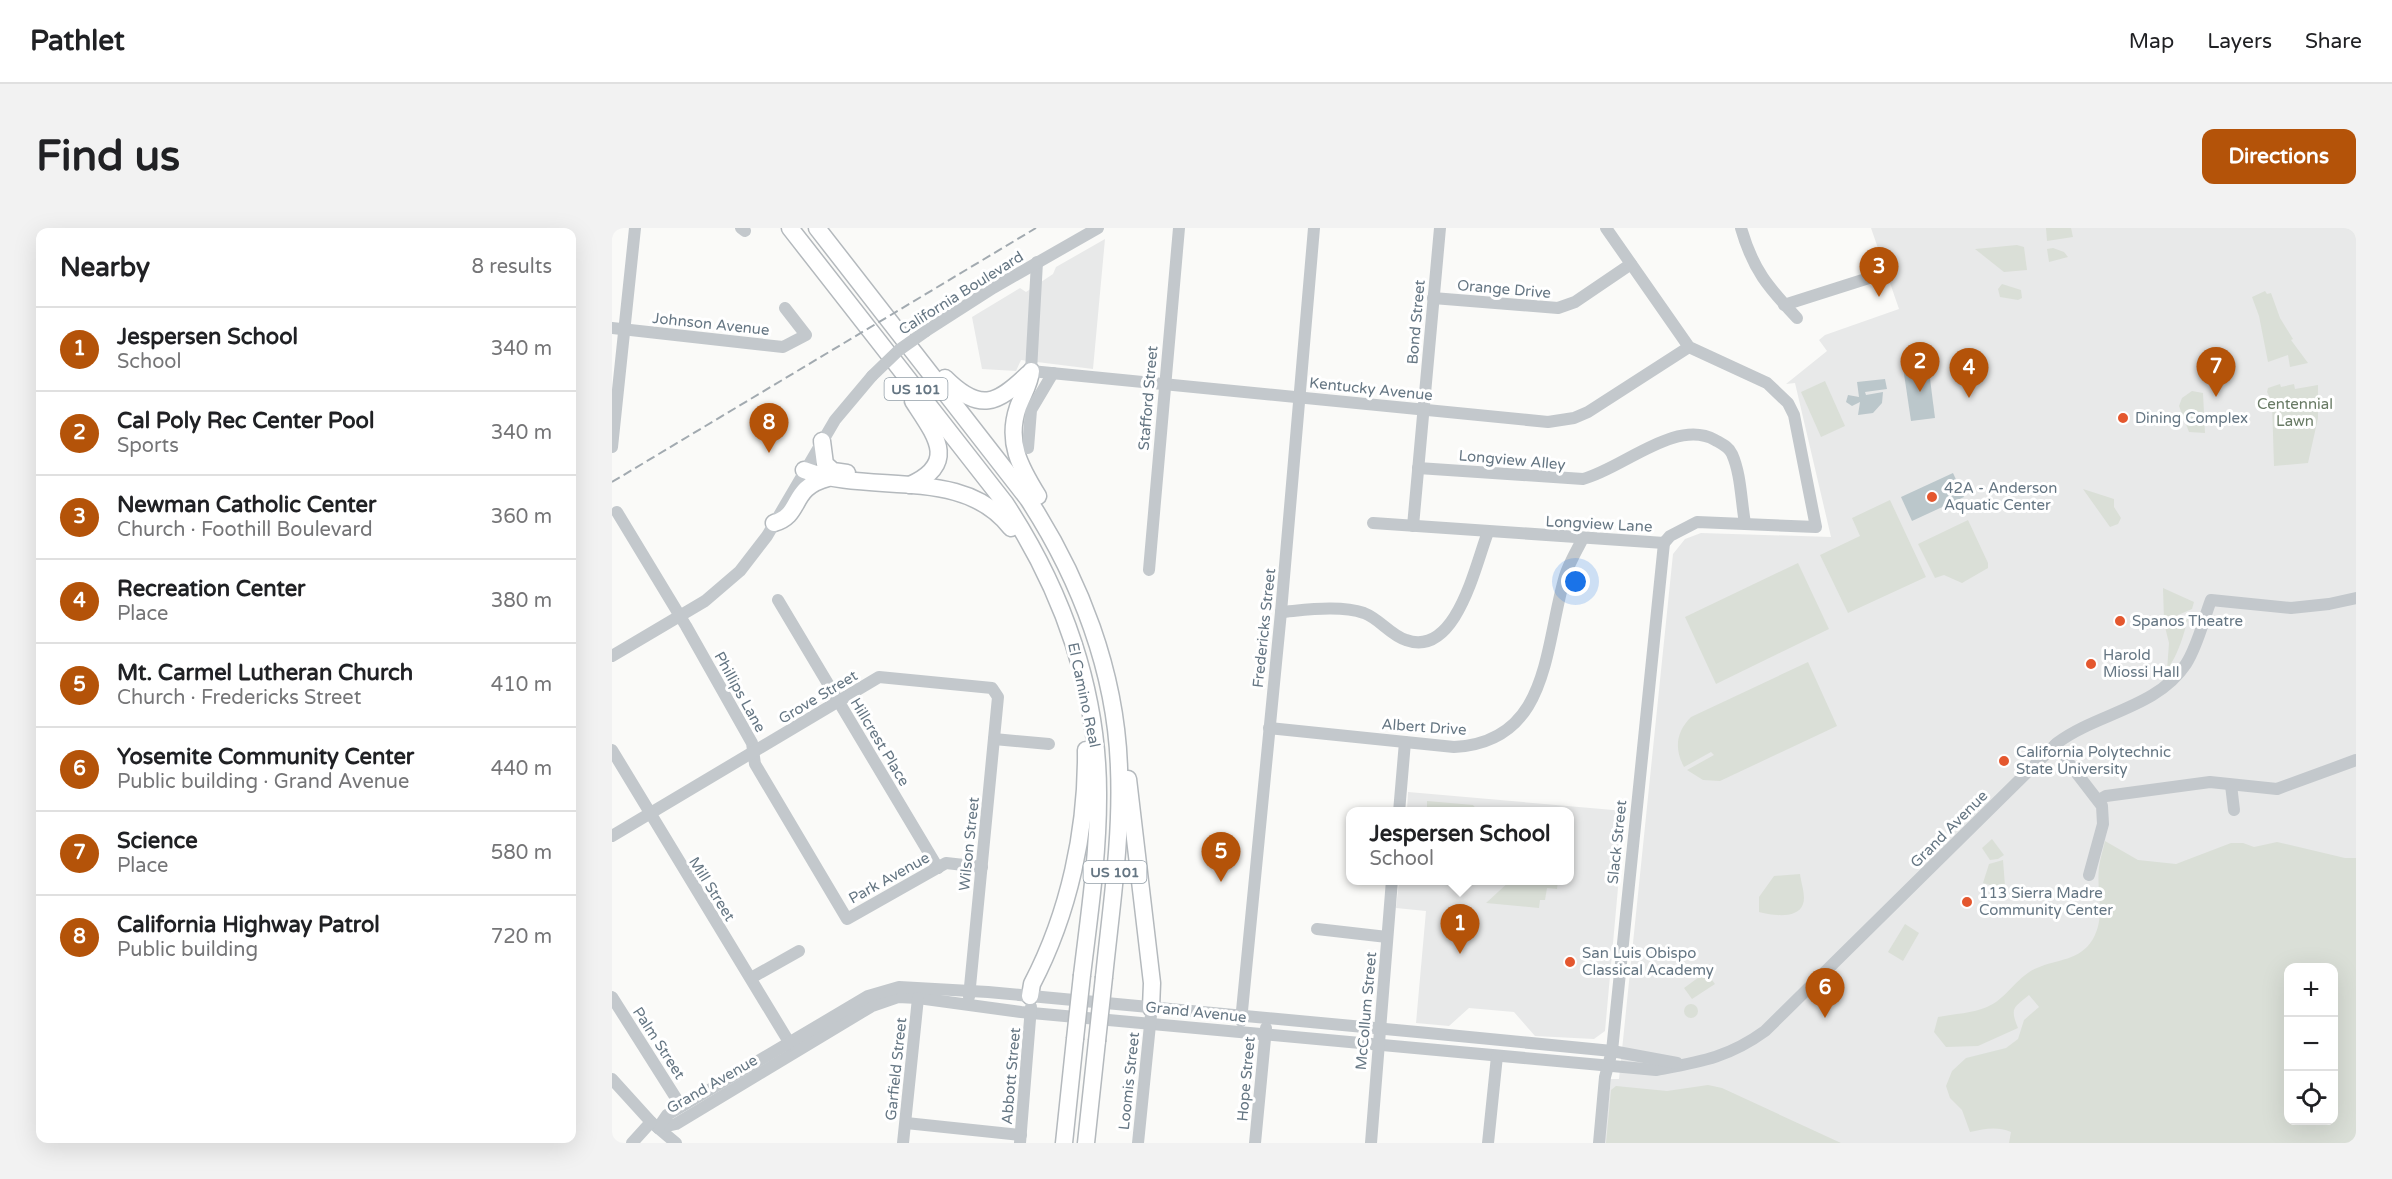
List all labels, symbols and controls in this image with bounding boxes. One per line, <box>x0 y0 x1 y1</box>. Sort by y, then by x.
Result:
text: Pathlet <box>30 24 125 58</box>
text: Map <box>2129 29 2174 54</box>
text: Layers <box>2207 29 2272 54</box>
text: Share <box>2305 29 2362 54</box>
button: Directions <box>2202 129 2356 184</box>
text: Find us <box>36 131 180 182</box>
street label: California Boulevard <box>895 247 1027 339</box>
pin: 3 <box>1860 248 1898 297</box>
text: Nearby <box>60 252 150 283</box>
text: 8 results <box>472 255 552 279</box>
street label: Orange Drive <box>1456 276 1552 302</box>
street label: Bond Street <box>1403 279 1429 365</box>
street label: Johnson Avenue <box>652 309 770 339</box>
text: Jespersen School <box>117 324 298 350</box>
text: 1 <box>73 337 86 361</box>
text: 340 m <box>491 337 552 361</box>
pin: 2 <box>1900 342 1940 392</box>
street label: Stafford Street <box>1134 345 1162 451</box>
pin: 4 <box>1950 348 1988 398</box>
pin: 7 <box>2196 348 2236 397</box>
text: School <box>117 350 181 374</box>
street label: Kentucky Avenue <box>1308 374 1434 404</box>
road number: US 101 <box>884 378 948 400</box>
park label: Centennial Lawn <box>2257 395 2333 430</box>
pin: 8 <box>750 404 788 453</box>
text: Cal Poly Rec Center Pool <box>117 408 374 434</box>
place label: Dining Complex <box>2135 409 2248 427</box>
marker: Dining Complex <box>2116 411 2130 425</box>
text: 2 <box>73 421 86 445</box>
text: 340 m <box>491 421 552 445</box>
text: Sports <box>117 434 179 458</box>
street label: Longview Alley <box>1458 446 1566 474</box>
place label: 42A - Anderson Aquatic Center <box>1944 479 2057 514</box>
marker: 42A - Anderson Aquatic Center <box>1925 490 1939 504</box>
text: Newman Catholic Center <box>117 492 376 518</box>
text: 3 <box>73 505 86 529</box>
text: 360 m <box>491 505 552 529</box>
street label: Longview Lane <box>1545 512 1653 536</box>
text: Church · Foothill Boulevard <box>117 518 373 542</box>
street label: Fredericks Street <box>1249 567 1279 689</box>
your location <box>1561 567 1590 596</box>
text: Recreation Center <box>117 576 306 602</box>
text: 4 <box>73 589 86 613</box>
text: 380 m <box>491 589 552 613</box>
text: Place <box>117 602 168 626</box>
place label: Spanos Theatre <box>2132 612 2243 630</box>
marker: Spanos Theatre <box>2113 614 2127 628</box>
street label: El Camino Real <box>1064 641 1104 749</box>
place label: Harold Miossi Hall <box>2103 646 2179 681</box>
street label: Phillips Lane <box>710 649 770 735</box>
marker: Harold Miossi Hall <box>2084 657 2098 671</box>
text: Mt. Carmel Lutheran Church <box>117 660 413 686</box>
street label: Grove Street <box>775 666 861 728</box>
text: 5 <box>73 673 86 697</box>
text: 410 m <box>491 673 552 697</box>
text: Church · Fredericks Street <box>117 686 361 710</box>
street label: Hillcrest Place <box>847 695 913 789</box>
street label: Albert Drive <box>1381 715 1467 739</box>
place label: California Polytechnic State University <box>2016 743 2171 778</box>
text: Yosemite Community Center <box>117 744 414 770</box>
marker: California Polytechnic State University <box>1997 754 2011 768</box>
text: 6 <box>73 757 86 781</box>
text: 440 m <box>491 757 552 781</box>
text: Public building · Grand Avenue <box>117 770 409 794</box>
street label: Grand Avenue <box>1907 787 1991 871</box>
street label: Wilson Street <box>955 796 983 892</box>
street label: Slack Street <box>1604 799 1630 885</box>
popup <box>1346 807 1574 885</box>
text: Jespersen School <box>1369 821 1551 847</box>
text: Science <box>117 828 198 854</box>
pin: 5 <box>1202 832 1240 882</box>
text: 7 <box>73 841 86 865</box>
text: 580 m <box>491 841 552 865</box>
text: School <box>1369 847 1434 871</box>
street label: Park Avenue <box>845 848 933 908</box>
text: Place <box>117 854 168 878</box>
street label: Mill Street <box>685 854 739 925</box>
road number: US 101 <box>1084 861 1146 883</box>
place label: 113 Sierra Madre Community Center <box>1979 884 2113 919</box>
marker: 113 Sierra Madre Community Center <box>1960 895 1974 909</box>
pin: 1 <box>1440 904 1480 954</box>
text: California Highway Patrol <box>117 912 380 938</box>
text: 8 <box>73 925 86 949</box>
text: 720 m <box>491 925 552 949</box>
text: Public building <box>117 938 258 962</box>
place label: San Luis Obispo Classical Academy <box>1582 944 1714 979</box>
street label: McCollum Street <box>1352 951 1380 1071</box>
marker: San Luis Obispo Classical Academy <box>1563 955 1577 969</box>
map controls <box>2284 963 2338 1125</box>
button: + <box>2284 963 2338 1017</box>
pin: 6 <box>1806 968 1844 1018</box>
street label: Grand Avenue <box>1144 998 1248 1026</box>
street label: Palm Street <box>629 1004 689 1083</box>
street label: Garfield Street <box>882 1016 910 1121</box>
button: − <box>2284 1017 2338 1071</box>
street label: Abbott Street <box>998 1026 1024 1125</box>
street label: Loomis Street <box>1115 1031 1143 1131</box>
street label: Hope Street <box>1233 1036 1259 1122</box>
street label: Grand Avenue <box>663 1051 761 1117</box>
button: locate <box>2284 1071 2338 1125</box>

